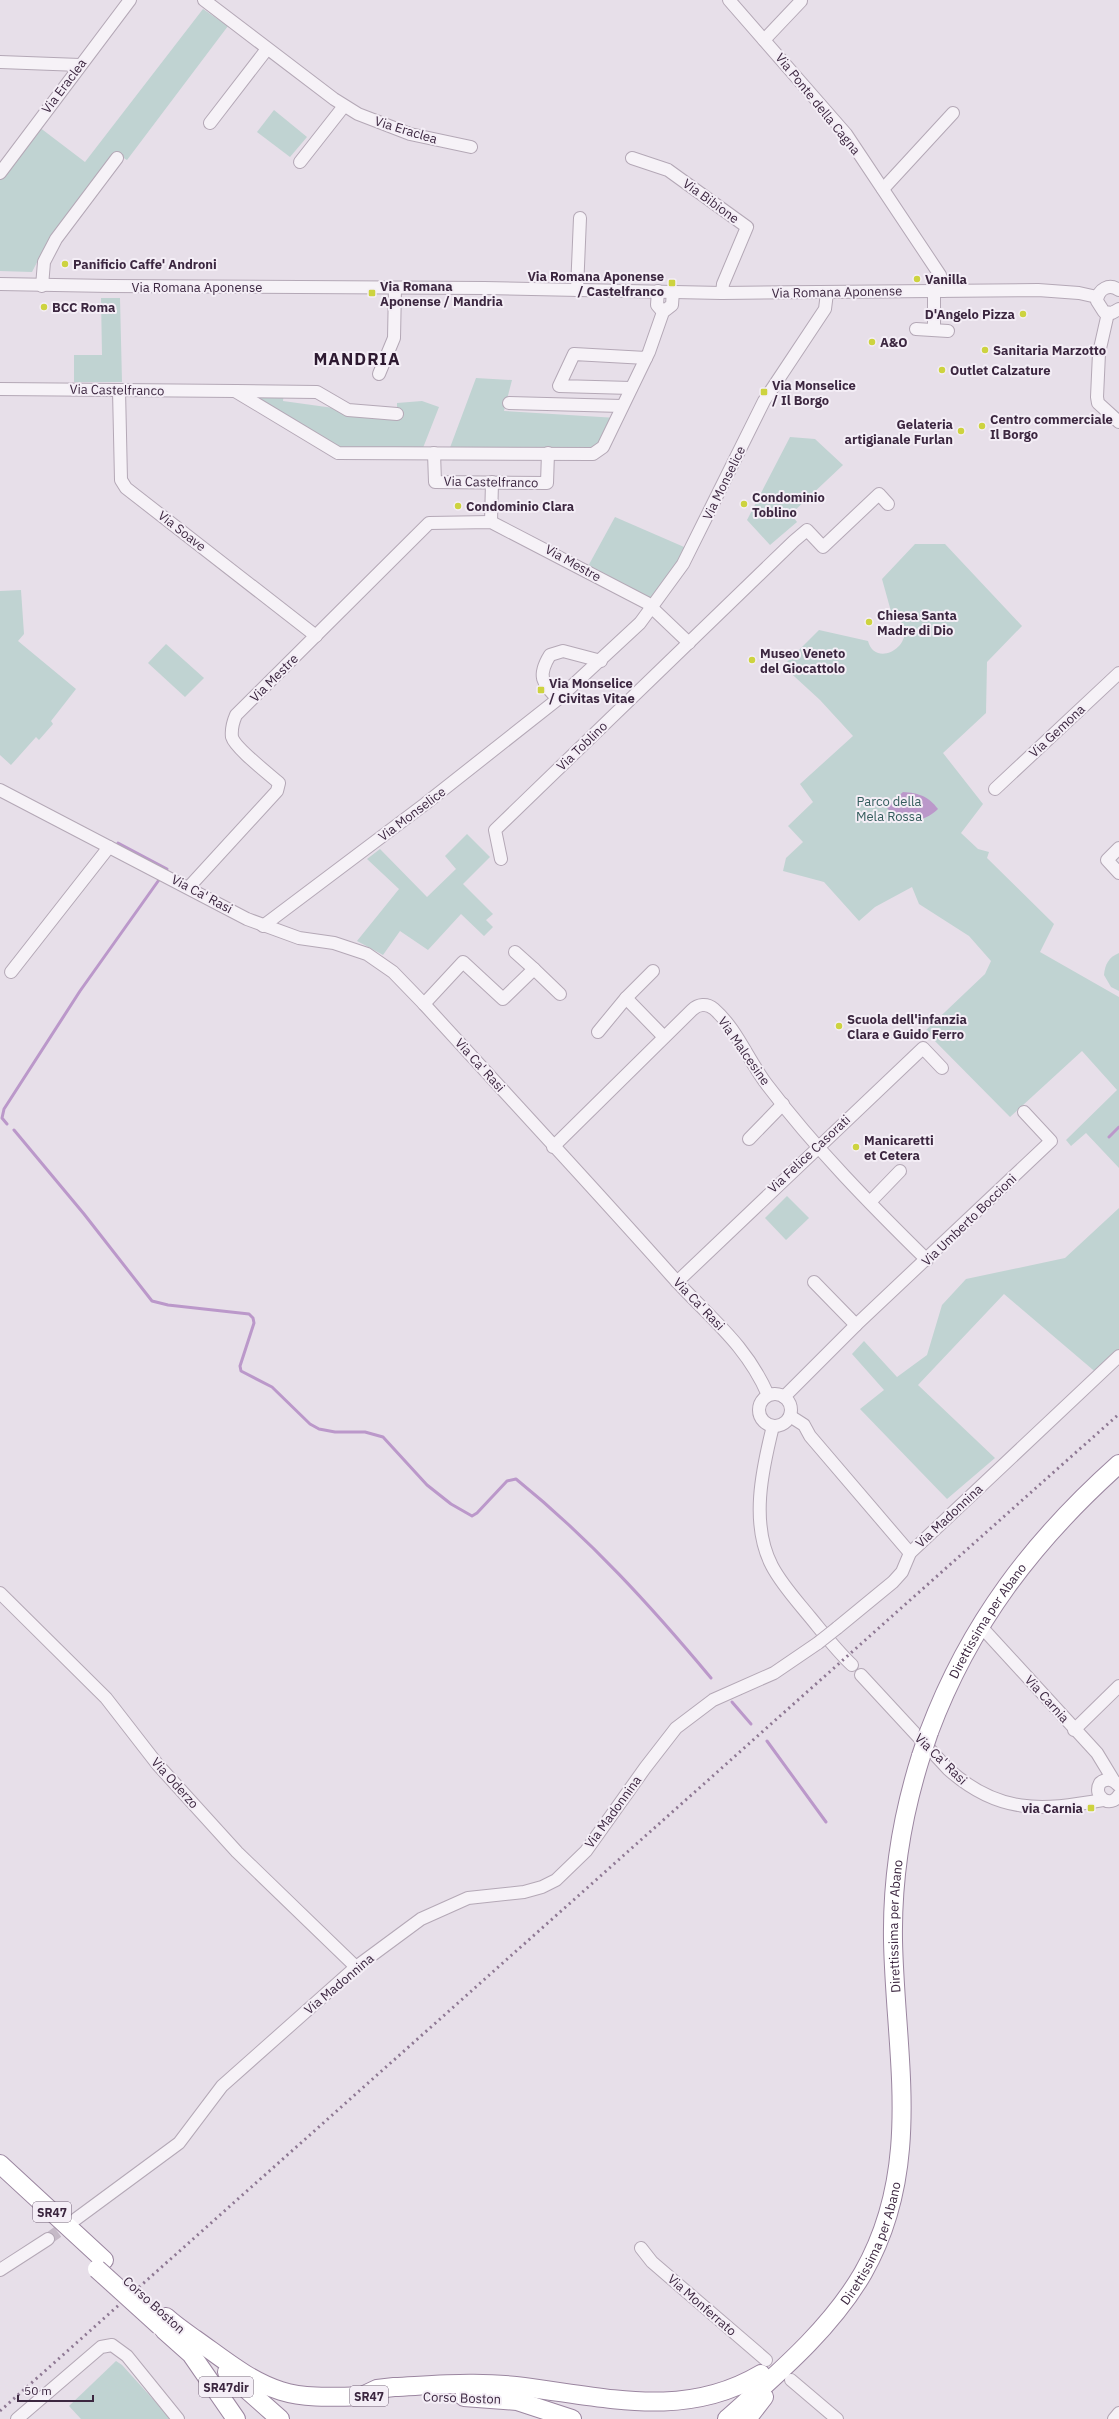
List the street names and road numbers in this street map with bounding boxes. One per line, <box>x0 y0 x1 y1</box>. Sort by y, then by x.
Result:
street label: Via Ponte della Cagna <box>772 50 864 158</box>
street label: Via Eraclea <box>38 55 90 117</box>
street label: Via Eraclea <box>373 112 439 148</box>
street label: Via Bibione <box>680 175 742 227</box>
street label: Via Romana Aponense <box>132 279 262 296</box>
street label: Via Romana Aponense <box>771 282 903 302</box>
street label: Via Castelfranco <box>70 381 164 399</box>
street label: Via Monselice <box>699 443 749 523</box>
street label: Via Castelfranco <box>444 473 538 491</box>
street label: Via Soave <box>155 507 209 555</box>
street label: Via Mestre <box>542 541 604 585</box>
street label: Via Mestre <box>246 650 302 706</box>
street label: Via Gemona <box>1025 701 1089 761</box>
street label: Via Toblino <box>553 718 611 774</box>
street label: Via Monselice <box>375 783 449 845</box>
street label: Via Ca' Rasi <box>168 871 236 917</box>
street label: Via Malcesine <box>714 1013 774 1089</box>
street label: Via Ca' Rasi <box>451 1034 509 1096</box>
street label: Via Felice Casorati <box>764 1111 854 1197</box>
street label: Via Umberto Boccioni <box>918 1170 1020 1270</box>
street label: Via Ca' Rasi <box>670 1274 728 1334</box>
street label: Via Madonnina <box>912 1480 986 1551</box>
street label: Direttissima per Abano <box>945 1560 1030 1681</box>
street label: Via Carnia <box>1021 1672 1073 1726</box>
street label: Via Ca' Rasi <box>911 1730 971 1788</box>
street label: Via Oderzo <box>148 1754 202 1812</box>
street label: Via Madonnina <box>581 1772 645 1852</box>
street label: Direttissima per Abano <box>884 1859 906 1993</box>
street label: Via Madonnina <box>301 1950 377 2018</box>
street label: Direttissima per Abano <box>836 2180 904 2308</box>
road number: SR47 <box>33 2202 71 2222</box>
street label: Via Monferrato <box>664 2270 740 2340</box>
street label: Corso Boston <box>119 2273 189 2337</box>
road number: SR47dir <box>199 2377 253 2397</box>
road number: SR47 <box>350 2386 388 2406</box>
street label: Corso Boston <box>423 2388 501 2408</box>

